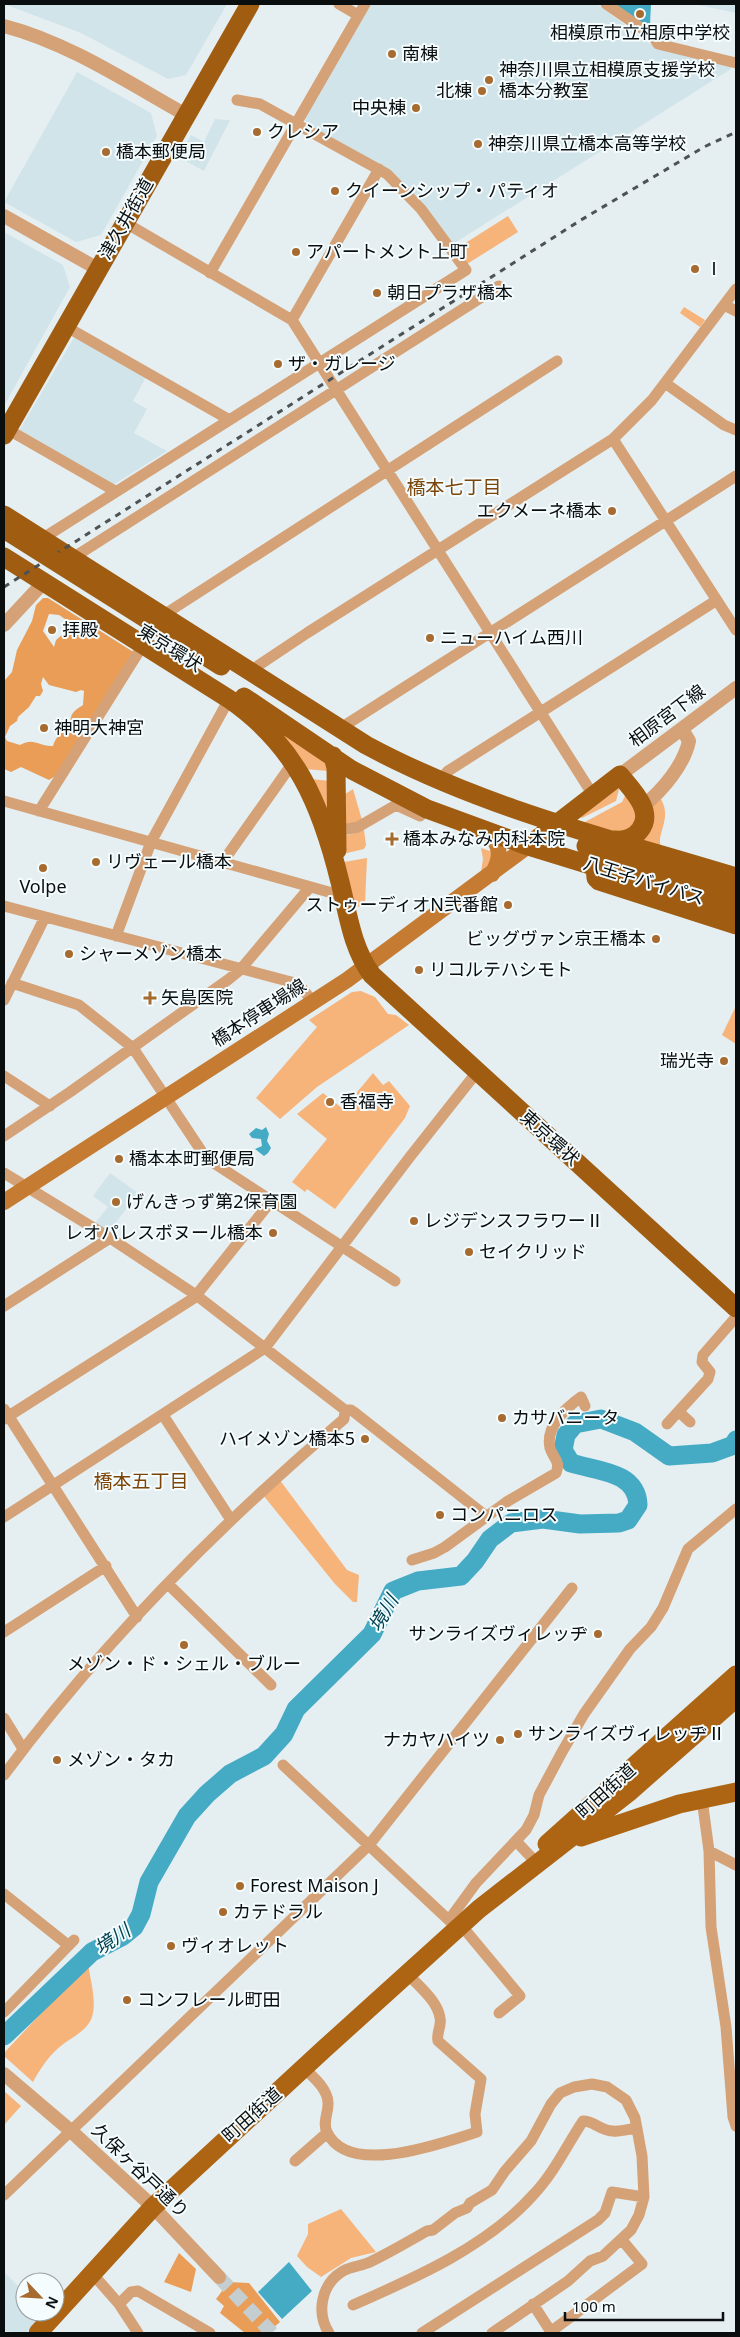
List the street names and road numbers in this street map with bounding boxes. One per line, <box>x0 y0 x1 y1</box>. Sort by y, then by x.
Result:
street label: 津久井街道 <box>92 174 158 263</box>
street label: 東京環状 <box>134 618 207 676</box>
street label: 相原宮下線 <box>623 679 710 752</box>
street label: 八王子バイパス <box>581 850 708 910</box>
street label: 橋本停車場線 <box>207 973 310 1052</box>
street label: 東京環状 <box>516 1104 585 1170</box>
street label: 町田街道 <box>571 1757 640 1823</box>
street label: 町田街道 <box>217 2081 286 2147</box>
street label: 久保ヶ谷戸通り <box>87 2118 194 2223</box>

